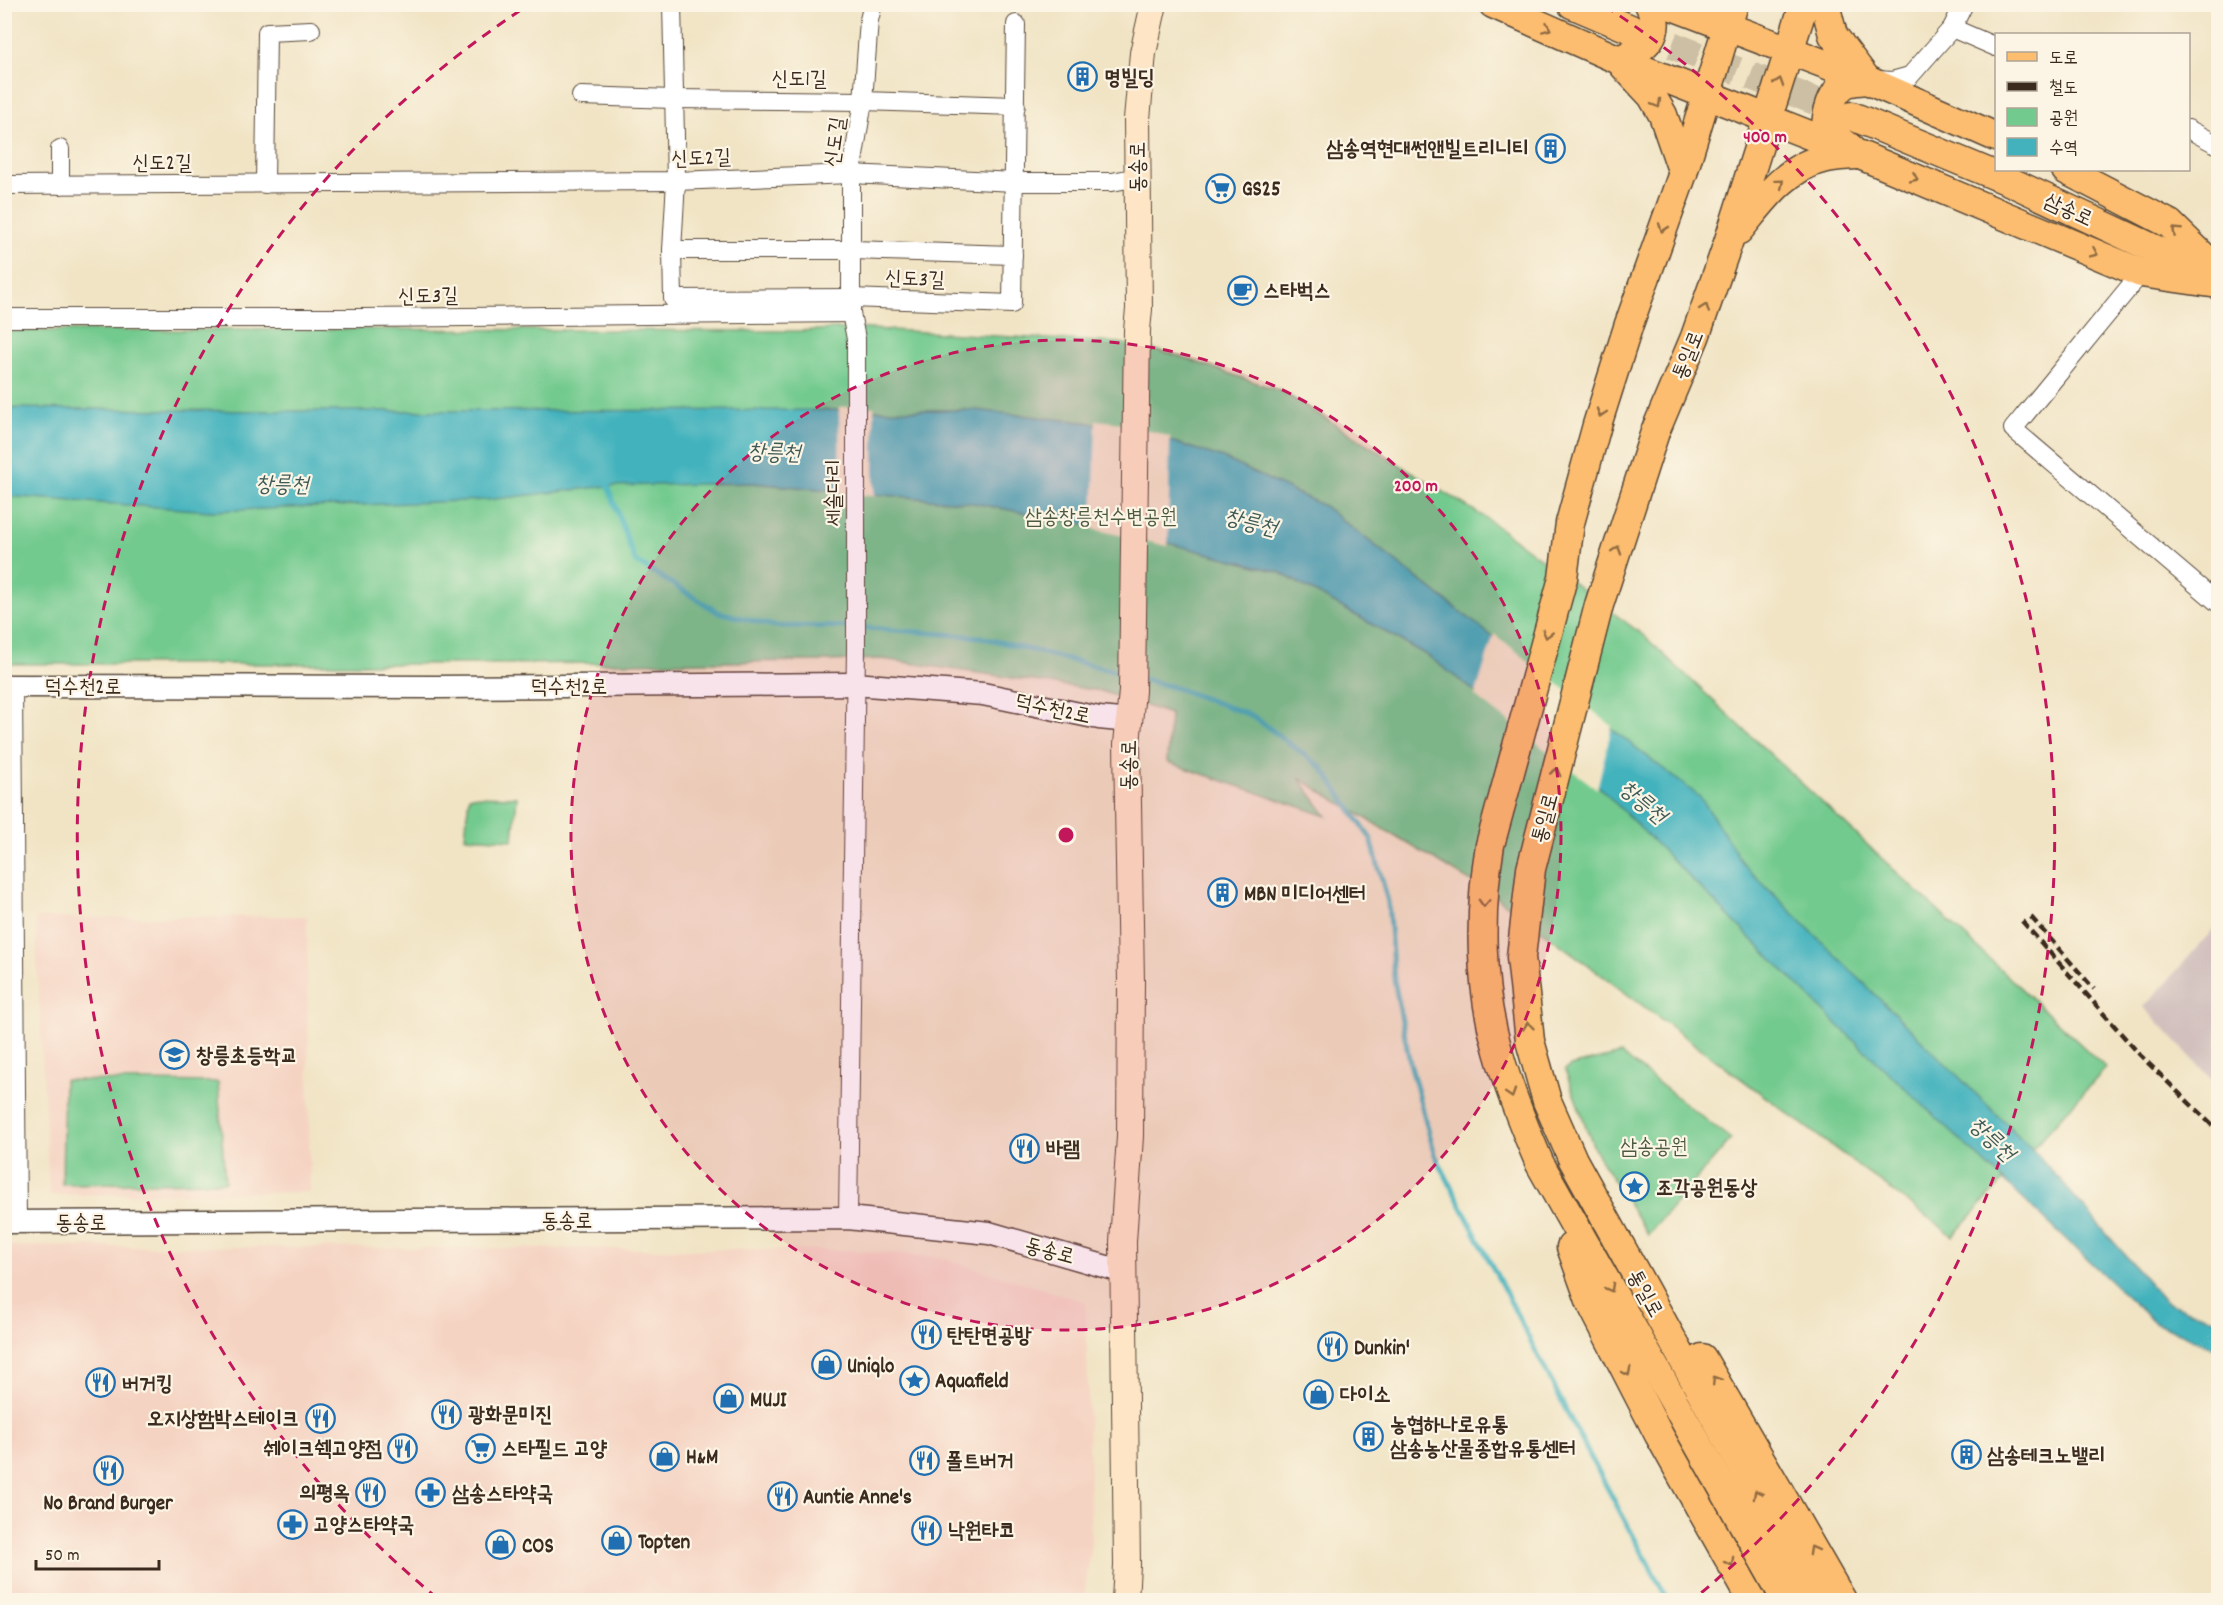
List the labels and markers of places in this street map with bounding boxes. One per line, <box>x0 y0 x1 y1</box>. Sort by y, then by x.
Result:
building icon: 명빌딩 <box>1067 61 1099 93</box>
place label: 명빌딩 <box>1104 65 1155 95</box>
building icon: 삼송역현대썬앤빌트리니티 <box>1534 132 1566 164</box>
place label: 삼송역현대썬앤빌트리니티 <box>1326 136 1529 166</box>
supermarket icon: GS25 <box>1205 172 1237 204</box>
place label: GS25 <box>1242 176 1281 206</box>
cafe icon: 스타벅스 <box>1226 274 1258 306</box>
place label: 스타벅스 <box>1263 278 1331 308</box>
centre of rings <box>1056 825 1076 845</box>
building icon: MBN 미디어센터 <box>1207 877 1239 909</box>
place label: MBN 미디어센터 <box>1244 881 1366 911</box>
school or university icon: 창릉초등학교 <box>159 1039 191 1071</box>
place label: 창릉초등학교 <box>196 1043 297 1073</box>
restaurant icon: 바램 <box>1009 1132 1041 1164</box>
place label: 바램 <box>1046 1136 1080 1166</box>
place icon: 조각공원동상 <box>1619 1171 1651 1203</box>
place label: 조각공원동상 <box>1656 1175 1757 1205</box>
restaurant icon: 탄탄면공방 <box>910 1319 942 1351</box>
place label: 탄탄면공방 <box>947 1323 1033 1353</box>
restaurant icon: Dunkin' <box>1317 1331 1349 1363</box>
place label: Dunkin' <box>1354 1335 1410 1365</box>
shop icon: Uniqlo <box>810 1349 842 1381</box>
place label: Uniqlo <box>847 1353 894 1383</box>
place icon: Aquafield <box>898 1364 930 1396</box>
restaurant icon: 버거킹 <box>85 1367 117 1399</box>
place label: Aquafield <box>935 1368 1009 1398</box>
place label: 버거킹 <box>122 1371 173 1401</box>
shop icon: 다이소 <box>1303 1378 1335 1410</box>
place label: 다이소 <box>1340 1382 1391 1412</box>
shop icon: MUJI <box>713 1383 745 1415</box>
place label: MUJI <box>750 1387 787 1417</box>
restaurant icon: 광화문미진 <box>431 1398 463 1430</box>
restaurant icon: 오지상함박스테이크 <box>304 1402 336 1434</box>
place label: 광화문미진 <box>468 1402 553 1432</box>
place label: 오지상함박스테이크 <box>147 1406 299 1436</box>
place label: 농협하나로유통 삼송농산물종합유통센터 <box>1390 1412 1576 1466</box>
building icon: 농협하나로유통 삼송농산물종합유통센터 <box>1353 1420 1385 1452</box>
restaurant icon: 쉐이크쉑고양점 <box>387 1432 419 1464</box>
supermarket icon: 스타필드 고양 <box>464 1432 496 1464</box>
place label: 쉐이크쉑고양점 <box>263 1436 382 1466</box>
place label: 스타필드 고양 <box>501 1436 607 1466</box>
building icon: 삼송테크노밸리 <box>1950 1439 1982 1471</box>
shop icon: H&M <box>649 1440 681 1472</box>
place label: 삼송테크노밸리 <box>1987 1443 2105 1473</box>
place label: H&M <box>686 1444 718 1474</box>
restaurant icon: 폴트버거 <box>909 1444 941 1476</box>
place label: 폴트버거 <box>946 1448 1014 1478</box>
restaurant icon: No Brand Burger <box>92 1455 124 1487</box>
restaurant icon: 의평옥 <box>355 1476 387 1508</box>
pharmacy icon: 삼송스타약국 <box>415 1477 447 1509</box>
place label: 의평옥 <box>299 1480 350 1510</box>
restaurant icon: Auntie Anne's <box>766 1480 798 1512</box>
place label: 삼송스타약국 <box>452 1481 553 1511</box>
place label: Auntie Anne's <box>803 1484 912 1514</box>
place label: No Brand Burger <box>43 1490 174 1520</box>
pharmacy icon: 고양스타약국 <box>276 1508 308 1540</box>
place label: 고양스타약국 <box>313 1512 414 1542</box>
restaurant icon: 낙원타코 <box>911 1514 943 1546</box>
place label: 낙원타코 <box>948 1518 1016 1548</box>
shop icon: Topten <box>601 1525 633 1557</box>
shop icon: COS <box>485 1529 517 1561</box>
place label: Topten <box>638 1529 691 1559</box>
place label: COS <box>522 1533 554 1563</box>

